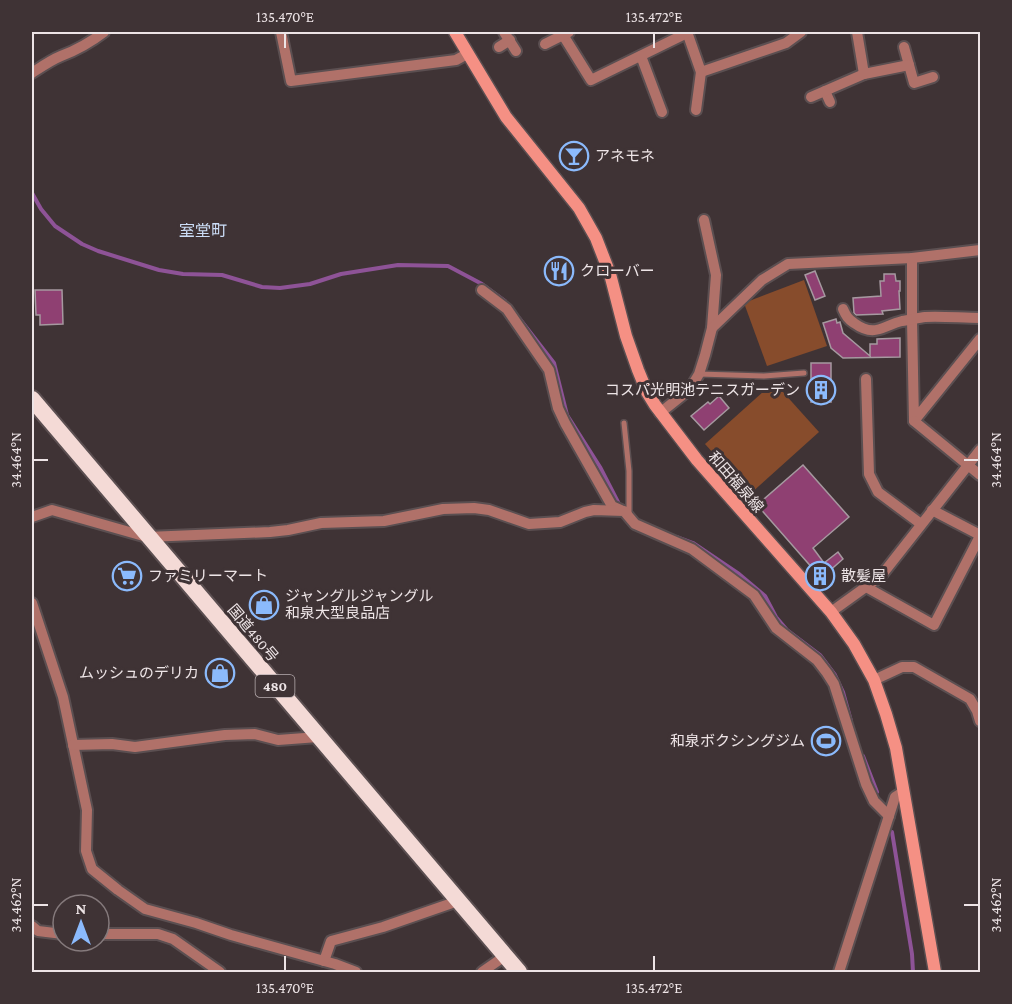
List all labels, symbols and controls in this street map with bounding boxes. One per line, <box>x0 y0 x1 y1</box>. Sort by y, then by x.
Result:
text: 135.470°E <box>256 9 314 25</box>
text: 135.472°E <box>626 9 682 25</box>
bar icon: アネモネ <box>558 140 590 172</box>
place label: アネモネ <box>595 148 655 164</box>
district label: 室堂町 <box>179 222 227 239</box>
restaurant icon: クローバー <box>543 255 575 287</box>
place label: クローバー <box>580 263 655 279</box>
building icon: コスパ光明池テニスガーデン <box>805 374 837 406</box>
place label: コスパ光明池テニスガーデン <box>605 382 800 398</box>
text: 34.464°N <box>8 432 24 488</box>
text: 34.464°N <box>988 432 1004 488</box>
street label: 和田福泉線 <box>705 448 767 516</box>
supermarket icon: ファミリーマート <box>111 560 143 592</box>
building icon: 散髪屋 <box>804 560 836 592</box>
place label: 散髪屋 <box>841 567 886 584</box>
place label: ファミリーマート <box>148 568 268 584</box>
place label: ジャングルジャングル 和泉大型良品店 <box>285 588 434 621</box>
shop icon: ジャングルジャングル 和泉大型良品店 <box>248 589 280 621</box>
street label: 国道480号 <box>225 601 281 665</box>
shop icon: ムッシュのデリカ <box>204 657 236 689</box>
place label: ムッシュのデリカ <box>79 665 199 681</box>
road number: 480 <box>256 675 294 697</box>
sports icon: 和泉ボクシングジム <box>810 725 842 757</box>
place label: 和泉ボクシングジム <box>670 733 805 749</box>
text: 34.462°N <box>8 877 24 932</box>
text: 34.462°N <box>988 877 1004 932</box>
north arrow <box>51 893 111 953</box>
text: N <box>76 900 87 917</box>
text: 135.470°E <box>256 980 314 996</box>
text: 135.472°E <box>626 980 682 996</box>

